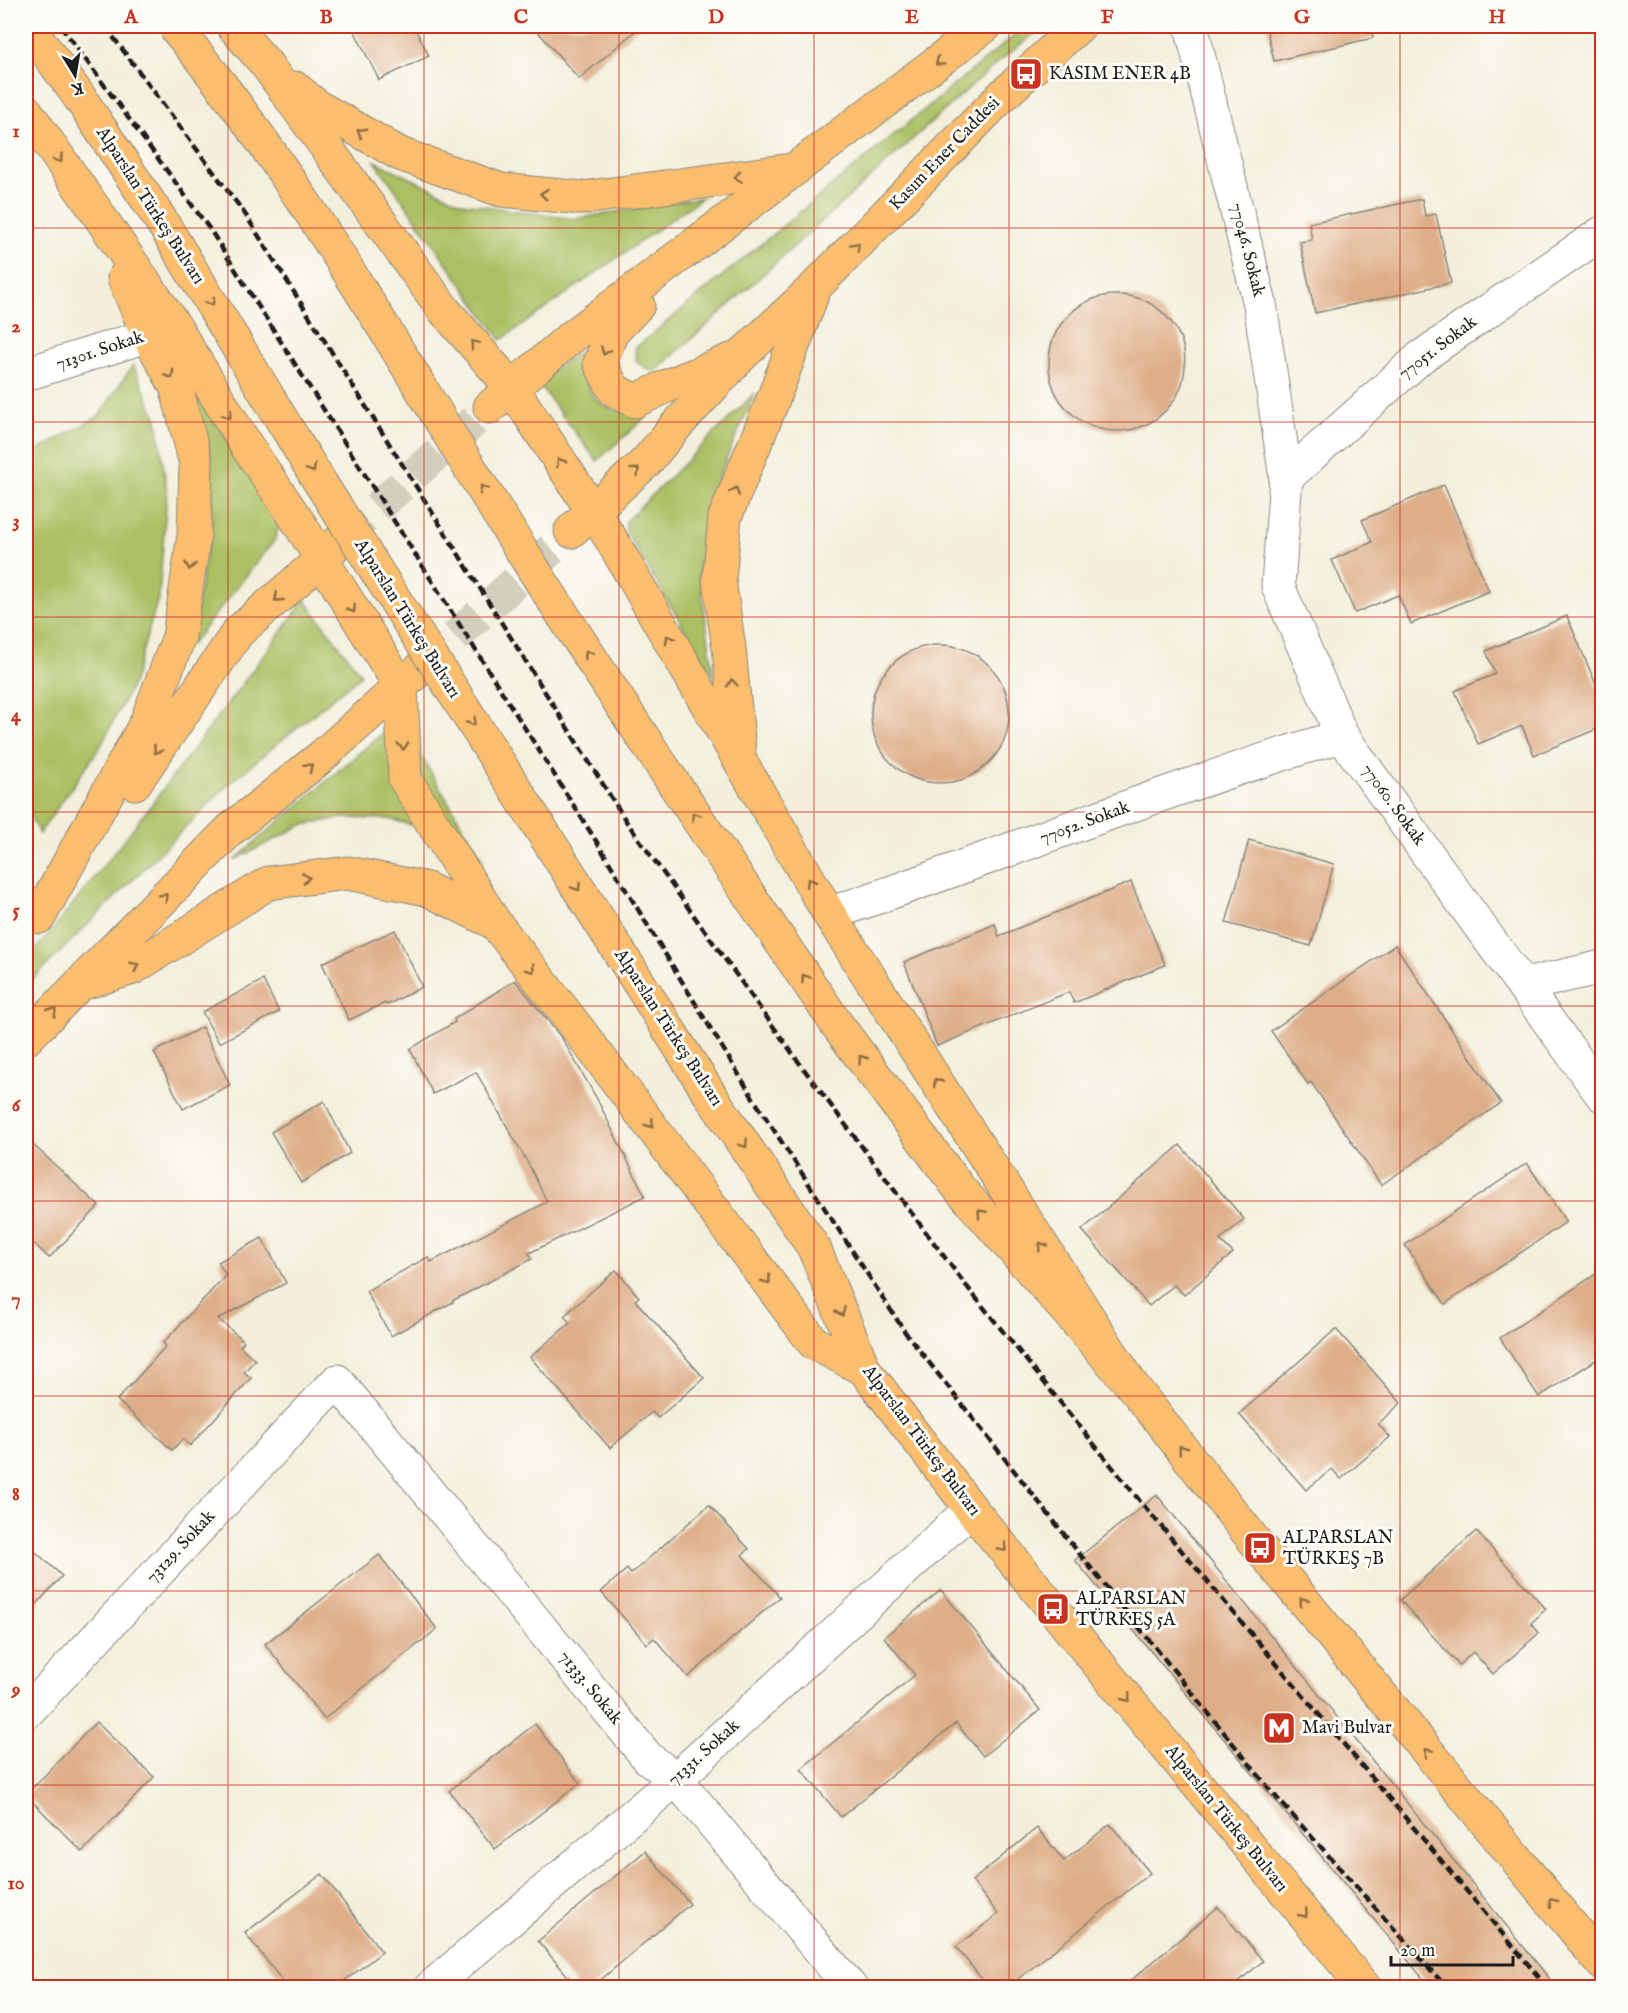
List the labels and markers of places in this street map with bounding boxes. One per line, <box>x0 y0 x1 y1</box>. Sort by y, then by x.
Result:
bus stop icon: KASIM ENER 4B <box>1008 56 1044 92</box>
place label: KASIM ENER 4B <box>1049 63 1191 86</box>
place label: ALPARSLAN TÜRKEŞ 7B <box>1282 1527 1394 1571</box>
bus stop icon: ALPARSLAN TÜRKEŞ 7B <box>1242 1530 1278 1566</box>
place label: ALPARSLAN TÜRKEŞ 5A <box>1075 1588 1187 1632</box>
bus stop icon: ALPARSLAN TÜRKEŞ 5A <box>1035 1591 1071 1627</box>
metro station icon: Mavi Bulvar <box>1261 1710 1297 1746</box>
place label: Mavi Bulvar <box>1302 1717 1392 1740</box>

